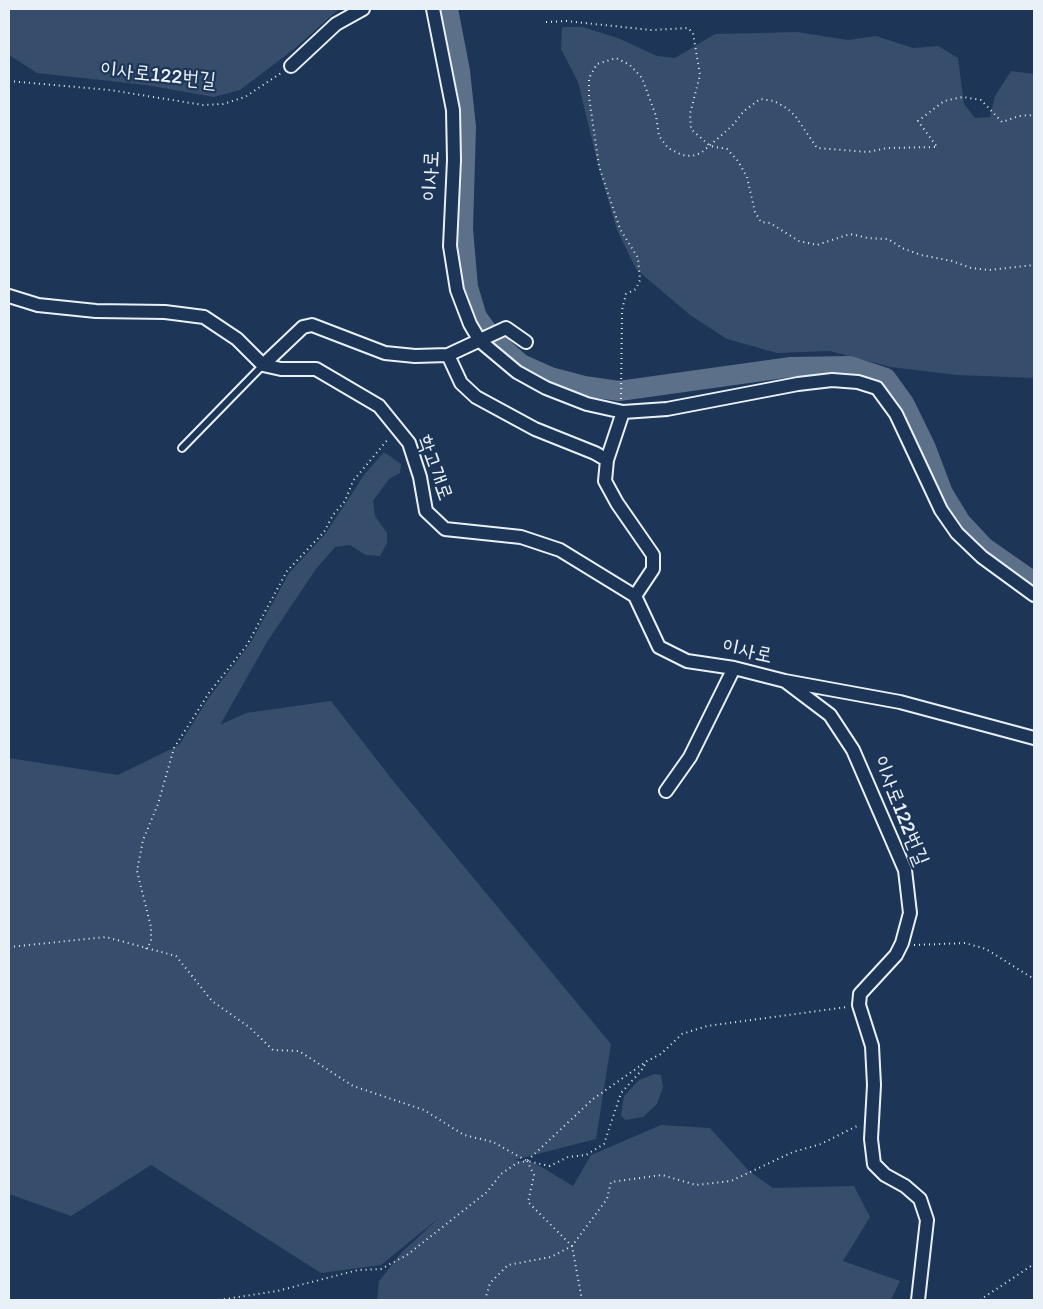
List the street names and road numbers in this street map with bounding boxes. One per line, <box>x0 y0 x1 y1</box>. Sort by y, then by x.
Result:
street label: 이사로122번길 <box>99 57 217 95</box>
street label: 이사로 <box>419 150 445 202</box>
street label: 학고개로 <box>411 432 457 504</box>
street label: 이사로 <box>720 634 774 670</box>
street label: 이사로122번길 <box>867 752 933 870</box>

